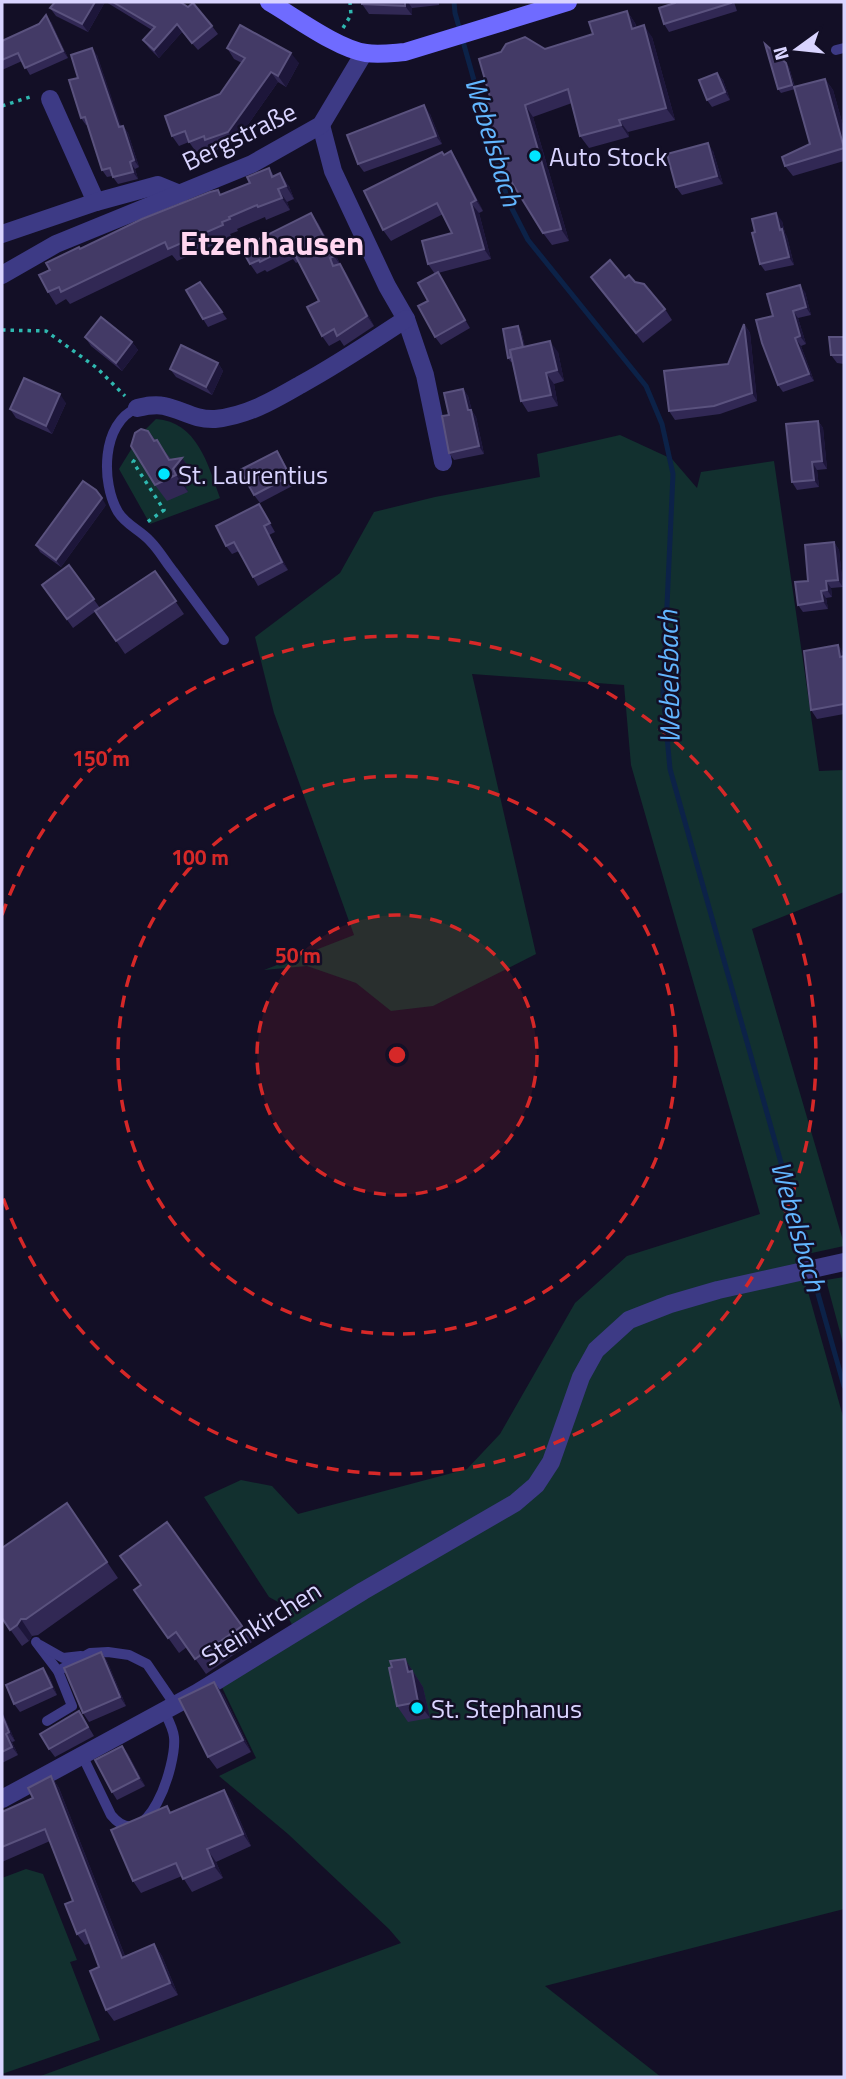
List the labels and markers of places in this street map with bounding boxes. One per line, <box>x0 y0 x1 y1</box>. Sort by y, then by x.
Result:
place label: Auto Stock <box>549 137 667 176</box>
marker: Auto Stock <box>527 148 543 164</box>
place label: St. Laurentius <box>178 455 328 494</box>
marker: St. Laurentius <box>156 466 172 482</box>
centre of rings <box>385 1043 409 1067</box>
place label: St. Stephanus <box>431 1689 582 1728</box>
marker: St. Stephanus <box>409 1700 425 1716</box>

